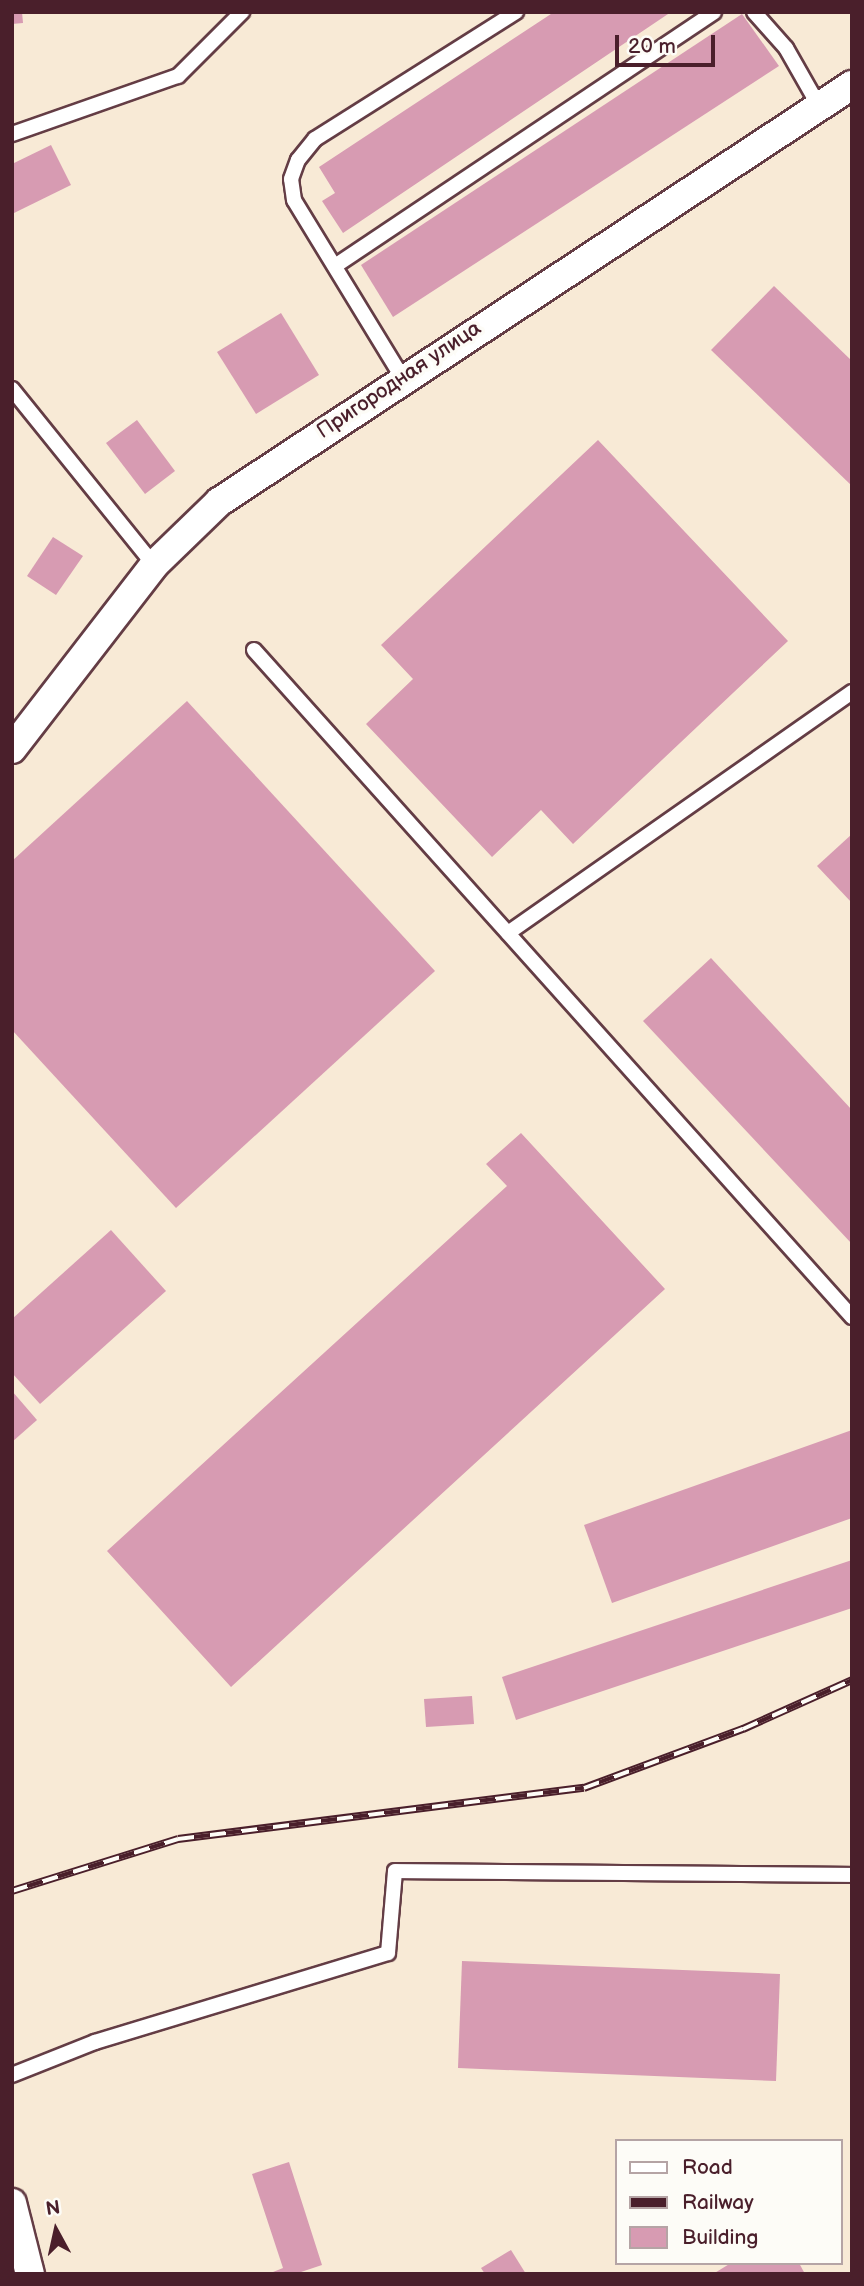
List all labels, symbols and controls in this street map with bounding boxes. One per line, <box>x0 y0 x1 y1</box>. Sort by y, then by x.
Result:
scale bar <box>619 21 719 65</box>
text: 20 m <box>628 34 676 59</box>
street label: Пригородная улица <box>312 316 486 444</box>
legend <box>616 2139 843 2265</box>
text: Road <box>682 2155 733 2180</box>
text: Railway <box>682 2190 754 2215</box>
north arrow <box>21 2195 91 2265</box>
text: N <box>44 2196 62 2221</box>
text: Building <box>682 2225 758 2250</box>

